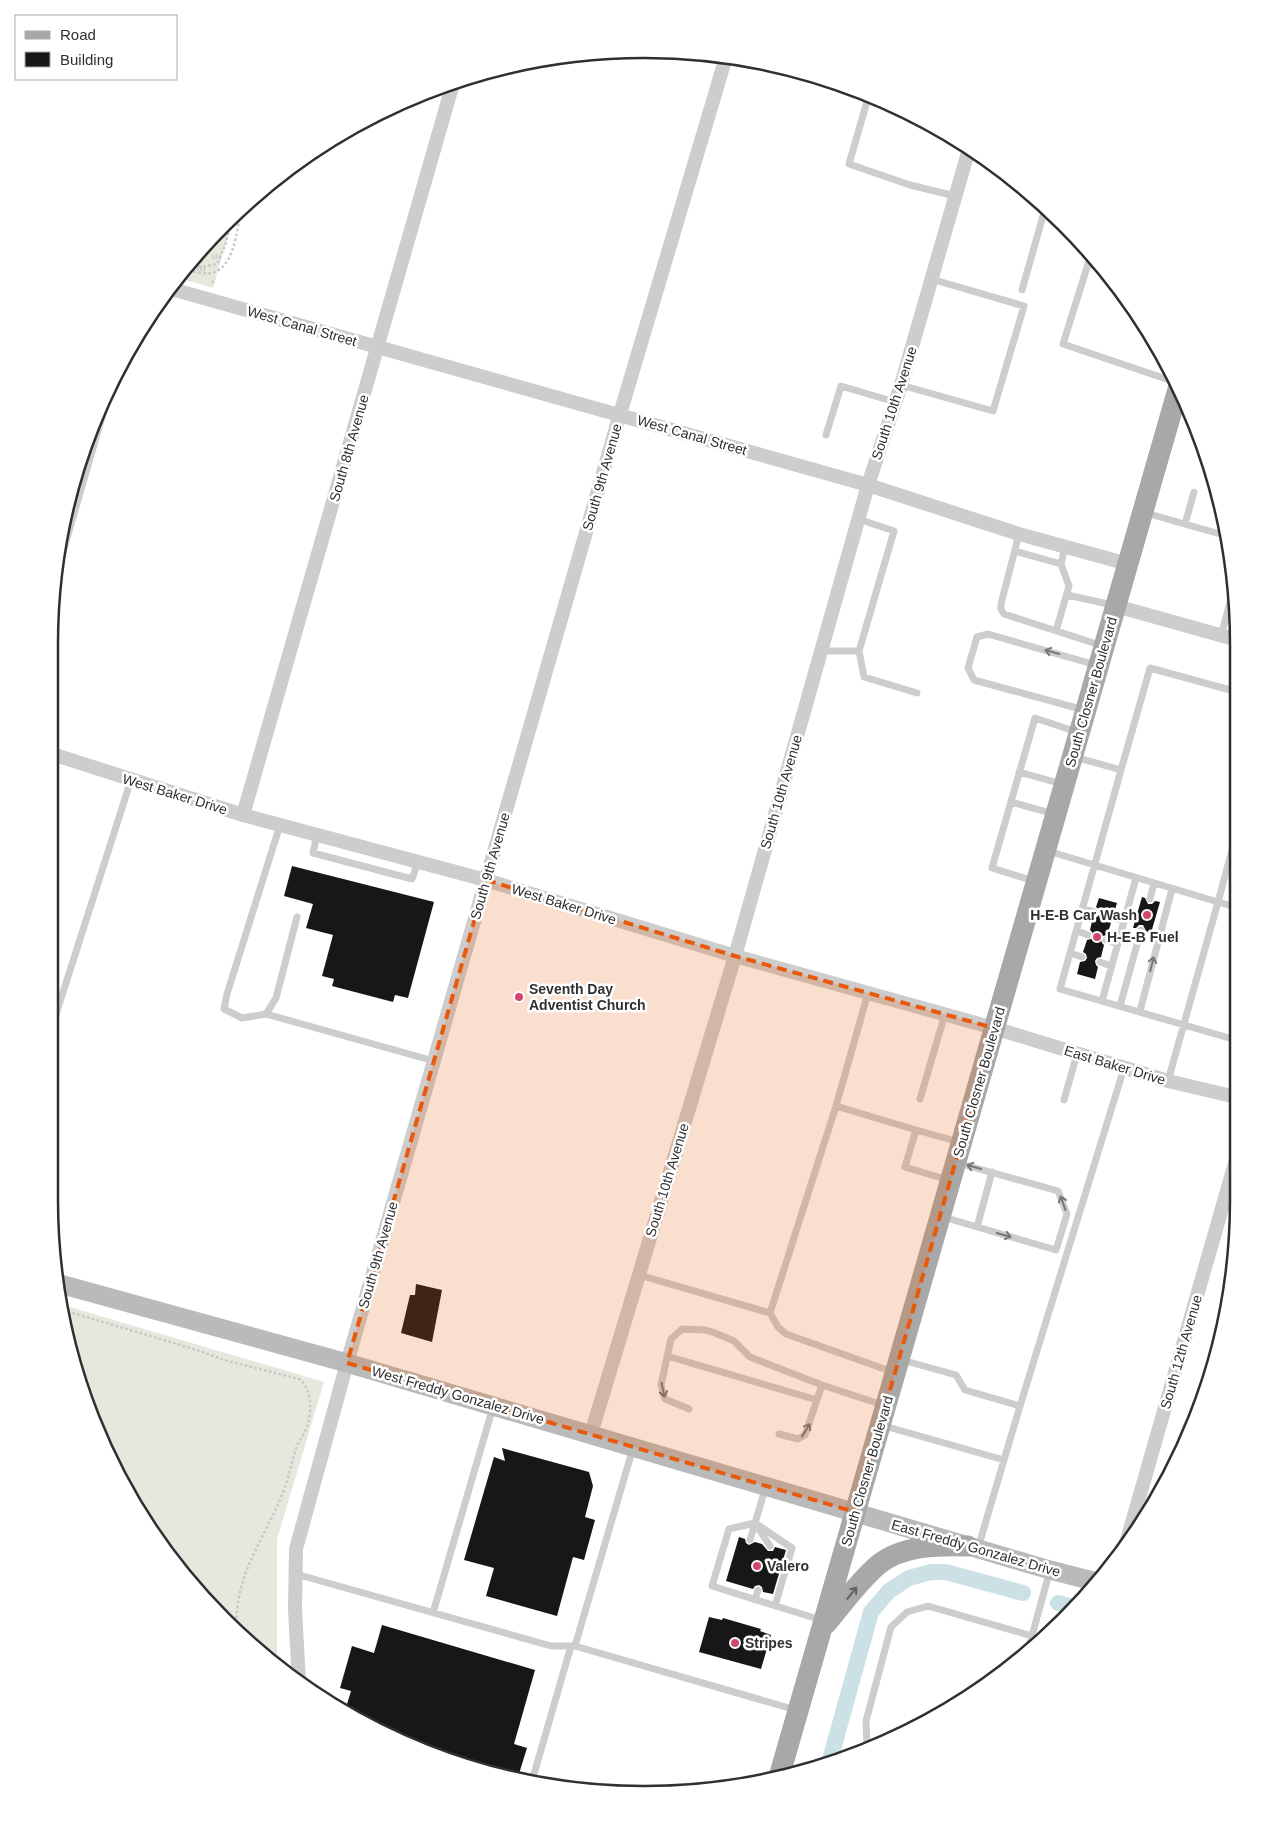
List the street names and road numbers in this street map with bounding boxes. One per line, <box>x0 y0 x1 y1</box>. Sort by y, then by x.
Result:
street label: West Canal Street <box>245 303 359 349</box>
street label: South 10th Avenue <box>868 344 920 462</box>
street label: South 8th Avenue <box>326 393 372 503</box>
street label: West Canal Street <box>635 412 749 458</box>
street label: South 9th Avenue <box>579 422 625 532</box>
street label: South Closner Boulevard <box>1062 615 1120 769</box>
street label: South 10th Avenue <box>757 733 805 851</box>
street label: West Baker Drive <box>121 770 229 818</box>
street label: South 9th Avenue <box>467 811 513 921</box>
street label: West Baker Drive <box>510 880 618 928</box>
street label: South Closner Boulevard <box>950 1005 1008 1159</box>
street label: East Baker Drive <box>1062 1042 1168 1088</box>
street label: South 10th Avenue <box>642 1121 692 1239</box>
street label: South 9th Avenue <box>355 1200 401 1310</box>
street label: South 12th Avenue <box>1157 1293 1205 1411</box>
street label: West Freddy Gonzalez Drive <box>370 1363 546 1427</box>
street label: South Closner Boulevard <box>838 1394 896 1548</box>
street label: East Freddy Gonzalez Drive <box>890 1516 1063 1580</box>

